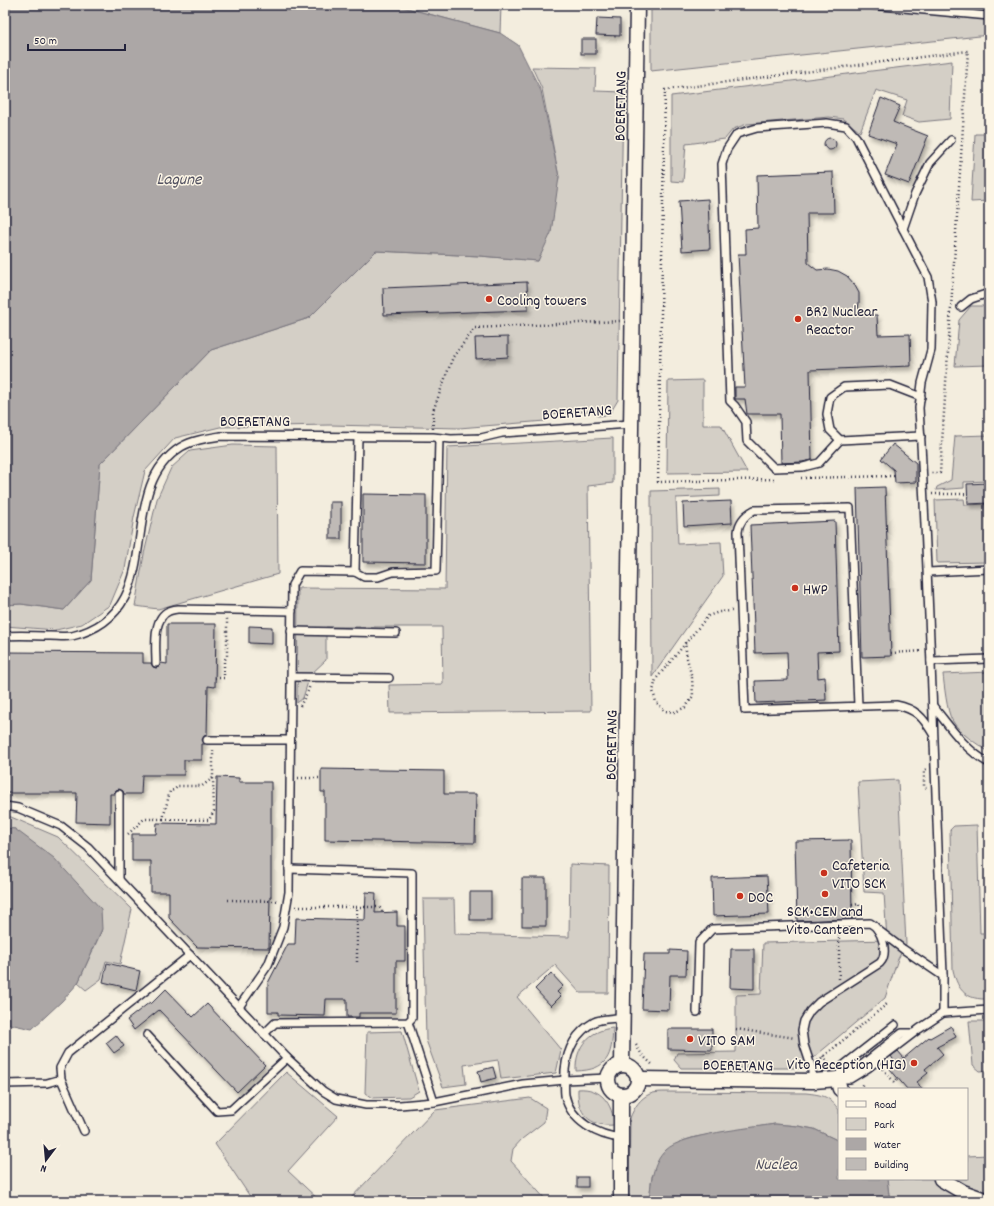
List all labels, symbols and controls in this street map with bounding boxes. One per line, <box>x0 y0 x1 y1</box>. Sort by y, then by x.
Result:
scale bar <box>28 26 125 52</box>
text: 50 m <box>34 33 57 50</box>
street label: BOERETANG <box>609 71 634 141</box>
water label: Lagune <box>156 169 203 193</box>
place label: Cooling towers <box>497 290 587 313</box>
marker: Cooling towers <box>484 294 494 304</box>
place label: BR2 Nuclear Reactor <box>806 301 878 342</box>
marker: BR2 Nuclear Reactor <box>793 314 803 324</box>
street label: BOERETANG <box>541 400 613 427</box>
street label: BOERETANG <box>220 411 290 434</box>
place label: HWP <box>803 579 828 602</box>
marker: HWP <box>790 583 800 593</box>
street label: BOERETANG <box>600 710 625 780</box>
place label: Cafeteria VITO SCK <box>832 855 890 896</box>
marker: Cafeteria VITO SCK <box>819 868 829 878</box>
place label: DOC <box>748 887 773 910</box>
marker: SCK•CEN and Vito Canteen <box>820 889 830 899</box>
marker: DOC <box>735 891 745 901</box>
place label: SCK•CEN and Vito Canteen <box>786 901 864 942</box>
place label: VITO SAM <box>698 1030 755 1053</box>
marker: VITO SAM <box>685 1034 695 1044</box>
street label: BOERETANG <box>703 1054 773 1079</box>
place label: Vito Reception (HIG) <box>787 1054 906 1077</box>
marker: Vito Reception (HIG) <box>909 1058 919 1068</box>
legend <box>838 1088 968 1180</box>
text: Road <box>874 1097 896 1114</box>
text: Park <box>874 1117 895 1134</box>
text: Water <box>874 1137 901 1154</box>
north arrow <box>26 1140 66 1180</box>
water label: Nuclea <box>755 1154 798 1178</box>
text: Building <box>874 1157 909 1174</box>
text: N <box>38 1159 49 1176</box>

